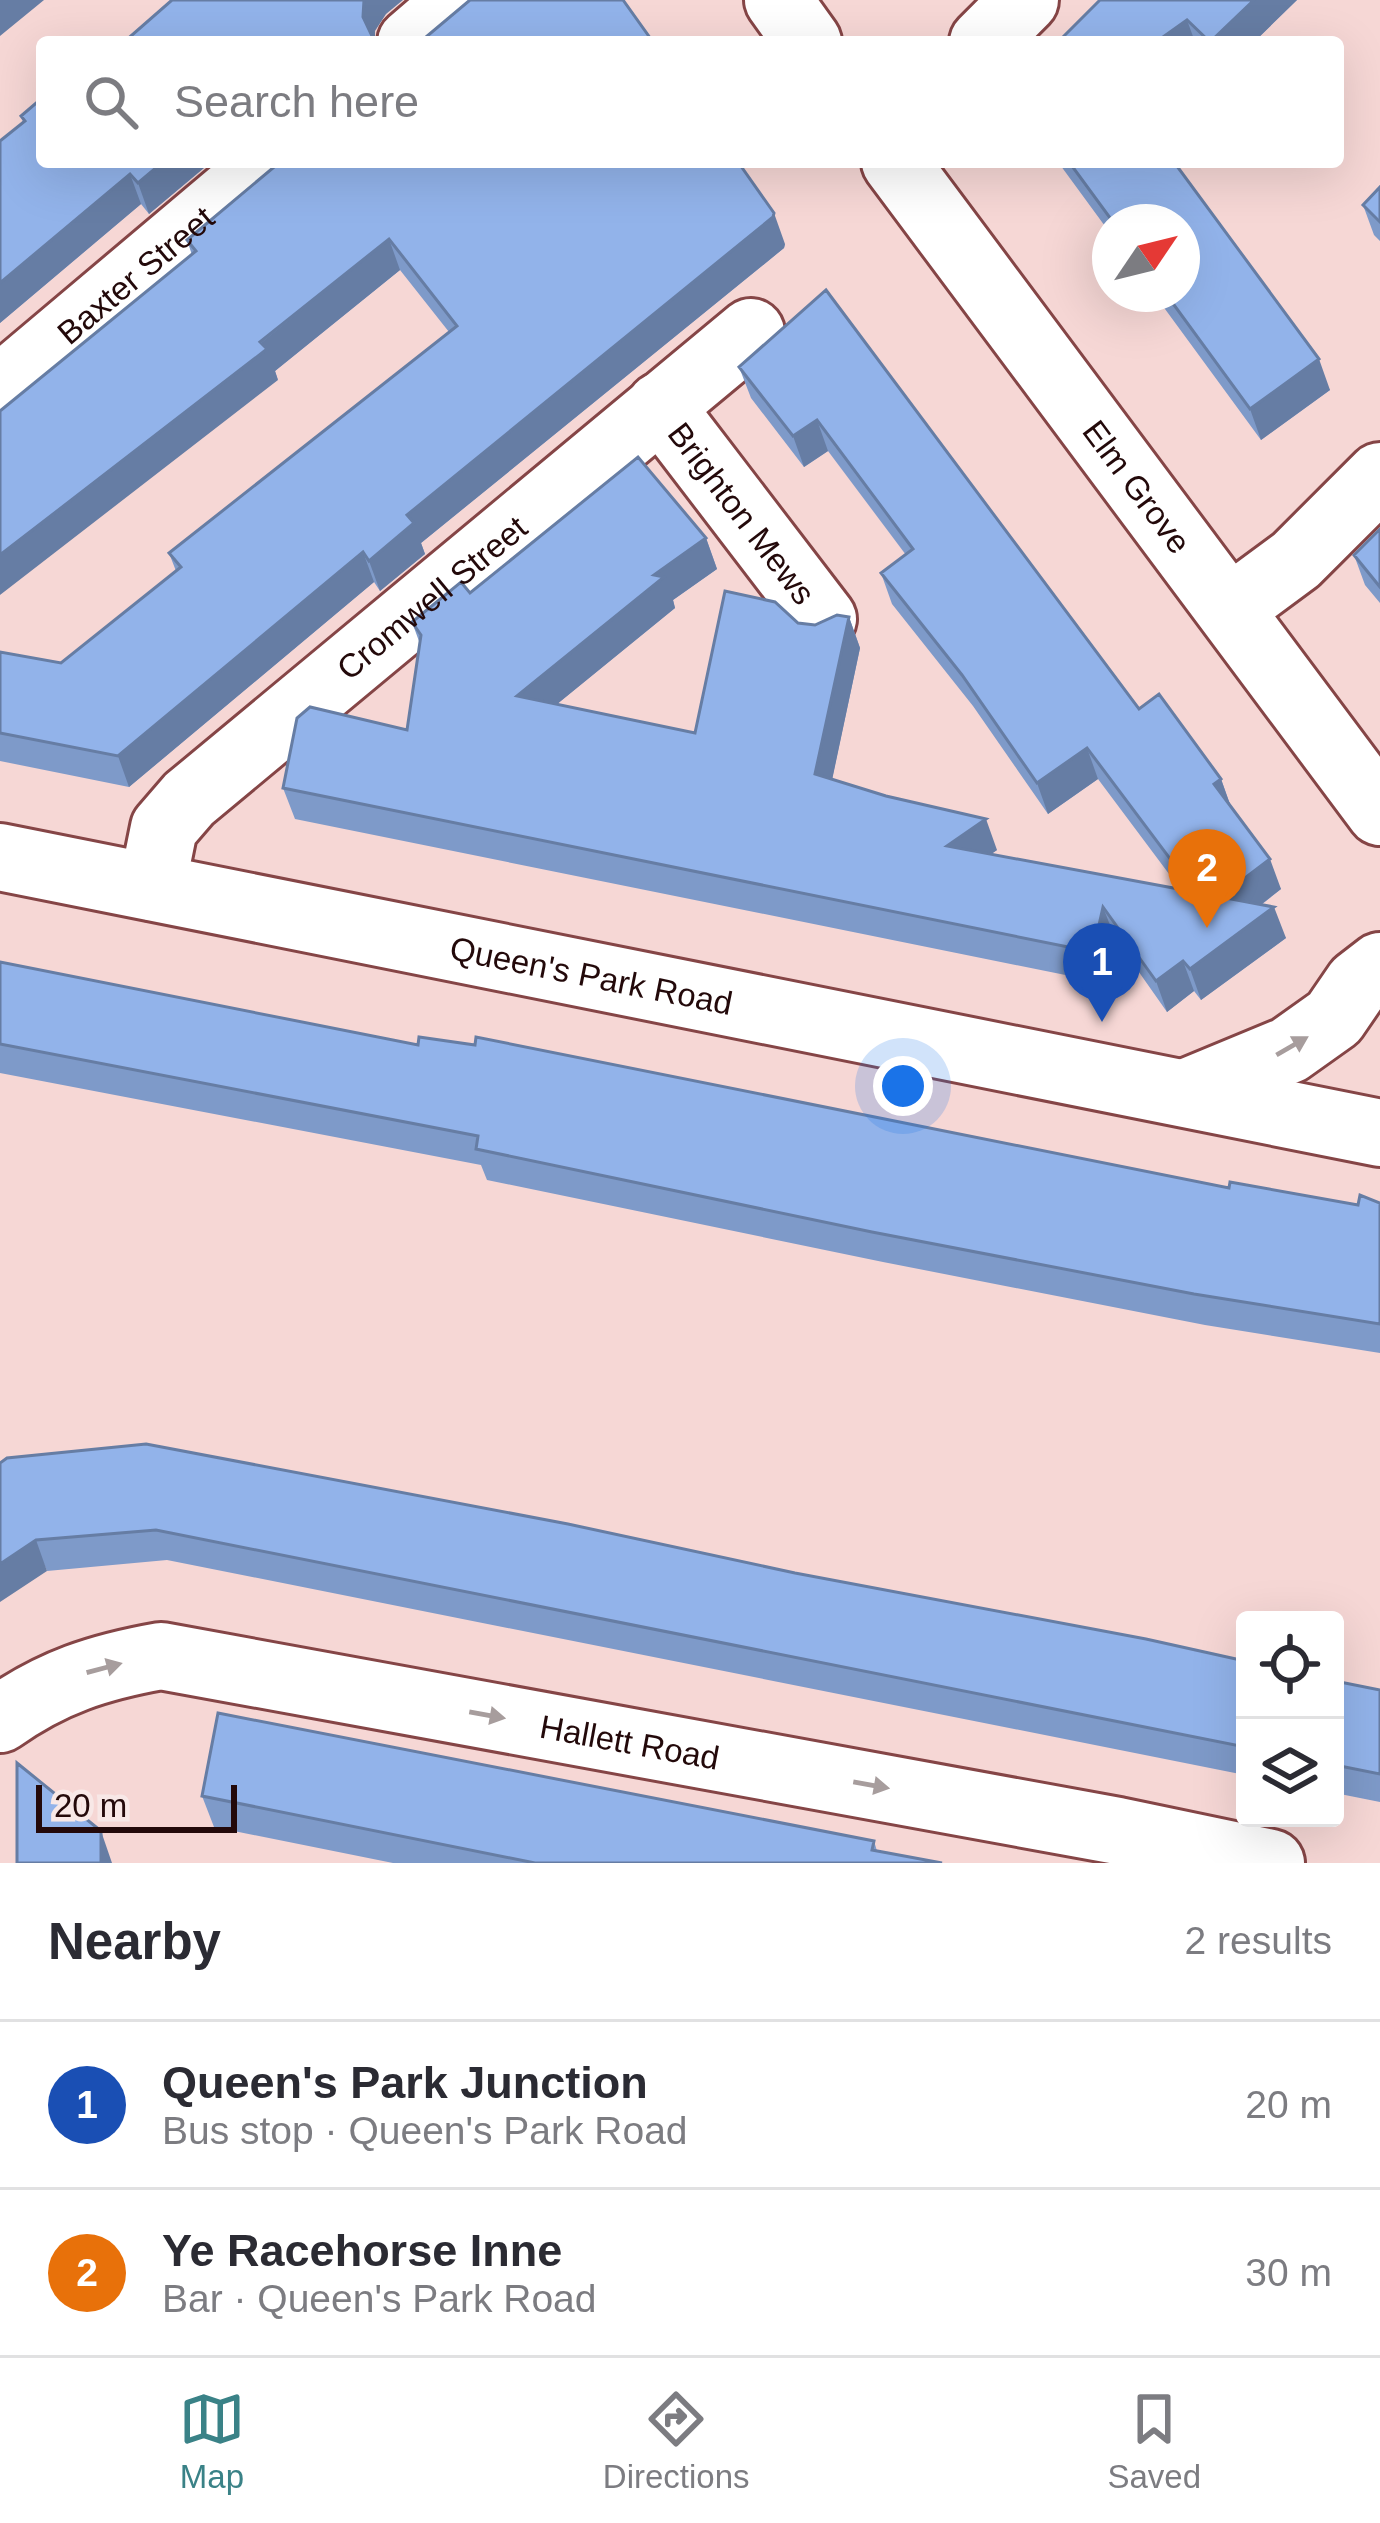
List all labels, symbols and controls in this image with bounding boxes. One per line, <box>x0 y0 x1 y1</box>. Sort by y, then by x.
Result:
search box <box>36 36 1344 168</box>
icon: search <box>78 69 144 135</box>
text: Search here <box>174 76 419 127</box>
street label: Baxter Street <box>50 199 221 351</box>
north arrow <box>1092 204 1200 312</box>
street label: Elm Grove <box>1076 413 1199 560</box>
street label: Brighton Mews <box>661 415 823 611</box>
street label: Cromwell Street <box>330 508 534 687</box>
pin: 2 <box>1168 829 1246 928</box>
pin: 1 <box>1063 923 1141 1022</box>
street label: Queen's Park Road <box>447 929 736 1022</box>
one-way arrow <box>1275 1036 1309 1057</box>
your location <box>873 1056 933 1116</box>
map controls <box>1236 1611 1344 1827</box>
button: locate <box>1236 1611 1344 1719</box>
one-way arrow <box>86 1657 123 1676</box>
one-way arrow <box>469 1707 507 1725</box>
street label: Hallett Road <box>537 1707 722 1776</box>
button: layers <box>1236 1719 1344 1827</box>
one-way arrow <box>852 1777 890 1795</box>
scale bar <box>36 1779 237 1832</box>
text: 20 m <box>54 1787 127 1824</box>
text: Nearby <box>48 1913 221 1970</box>
text: 2 results <box>1185 1919 1332 1962</box>
text: Queen's Park Junction <box>162 2057 648 2108</box>
text: 1 <box>76 2083 98 2126</box>
text: 20 m <box>1245 2083 1332 2126</box>
text: Bus stop · Queen's Park Road <box>162 2109 688 2152</box>
text: Ye Racehorse Inne <box>162 2225 562 2276</box>
text: 2 <box>76 2251 98 2294</box>
text: 30 m <box>1245 2251 1332 2294</box>
text: Bar · Queen's Park Road <box>162 2277 596 2320</box>
tab: Map <box>179 2386 245 2496</box>
tab: Directions <box>603 2386 750 2496</box>
tab: Saved <box>1107 2386 1201 2496</box>

